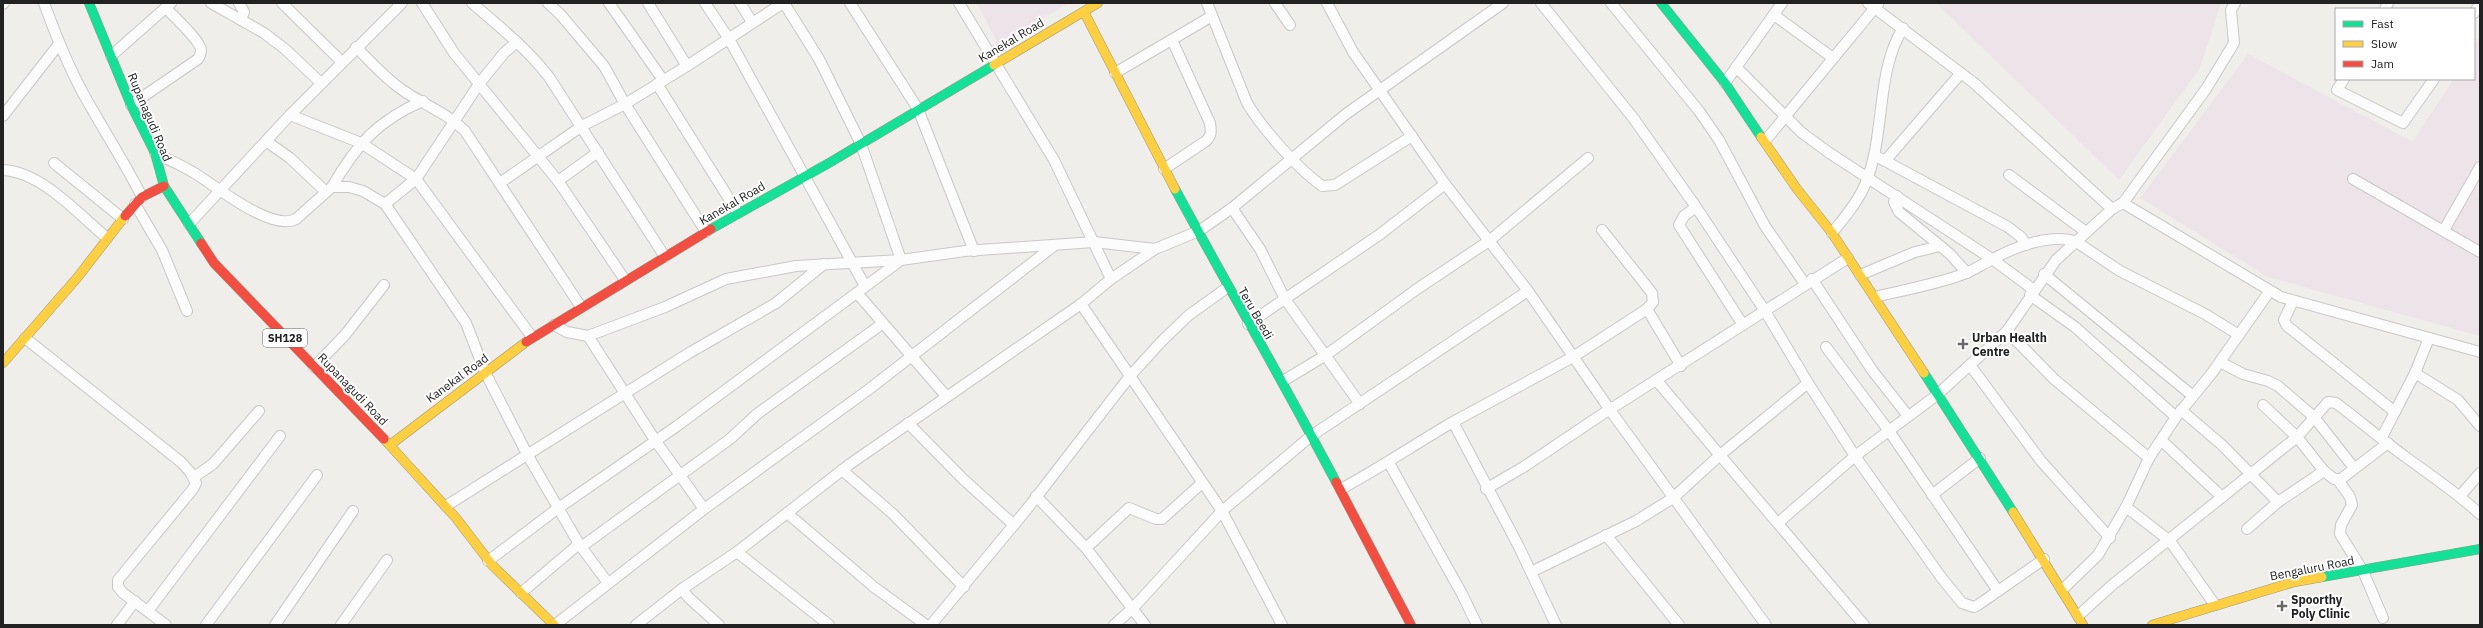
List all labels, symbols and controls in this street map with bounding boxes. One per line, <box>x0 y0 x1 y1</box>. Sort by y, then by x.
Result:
legend <box>2335 8 2475 80</box>
street label: Kanekal Road <box>976 15 1046 65</box>
text: Fast <box>2371 16 2394 31</box>
text: Slow <box>2371 36 2397 51</box>
text: Jam <box>2371 56 2394 71</box>
street label: Rupanagudi Road <box>125 71 175 163</box>
street label: Kanekal Road <box>696 178 768 228</box>
street label: Teru Beedi <box>1235 284 1277 342</box>
road number: SH128 <box>263 329 307 347</box>
place label: Urban Health Centre <box>1972 330 2047 359</box>
marker: Urban Health Centre <box>1957 338 1969 350</box>
street label: Rupanagudi Road <box>315 350 391 428</box>
street label: Kanekal Road <box>423 350 491 406</box>
street label: Bengaluru Road <box>2269 552 2355 584</box>
place label: Spoorthy Poly Clinic <box>2291 592 2350 621</box>
marker: Spoorthy Poly Clinic <box>2276 600 2288 612</box>

